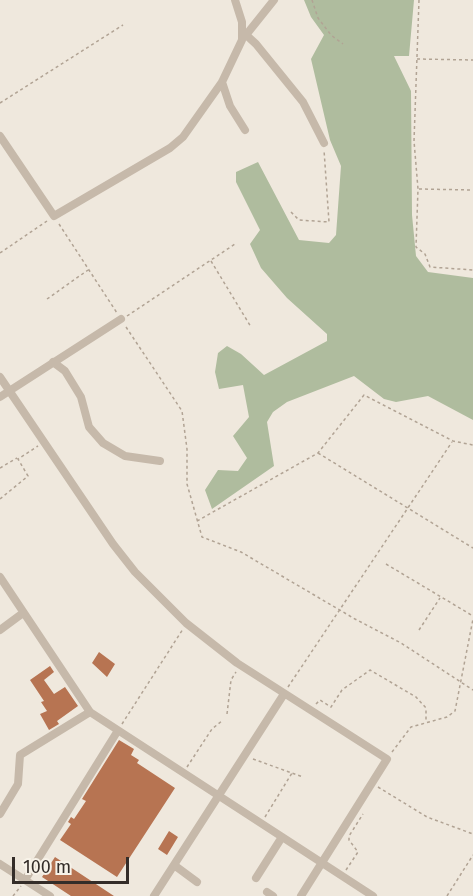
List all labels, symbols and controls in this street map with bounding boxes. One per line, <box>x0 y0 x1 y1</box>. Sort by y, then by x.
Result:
scale bar <box>15 845 132 883</box>
text: 100 m <box>23 856 71 878</box>

